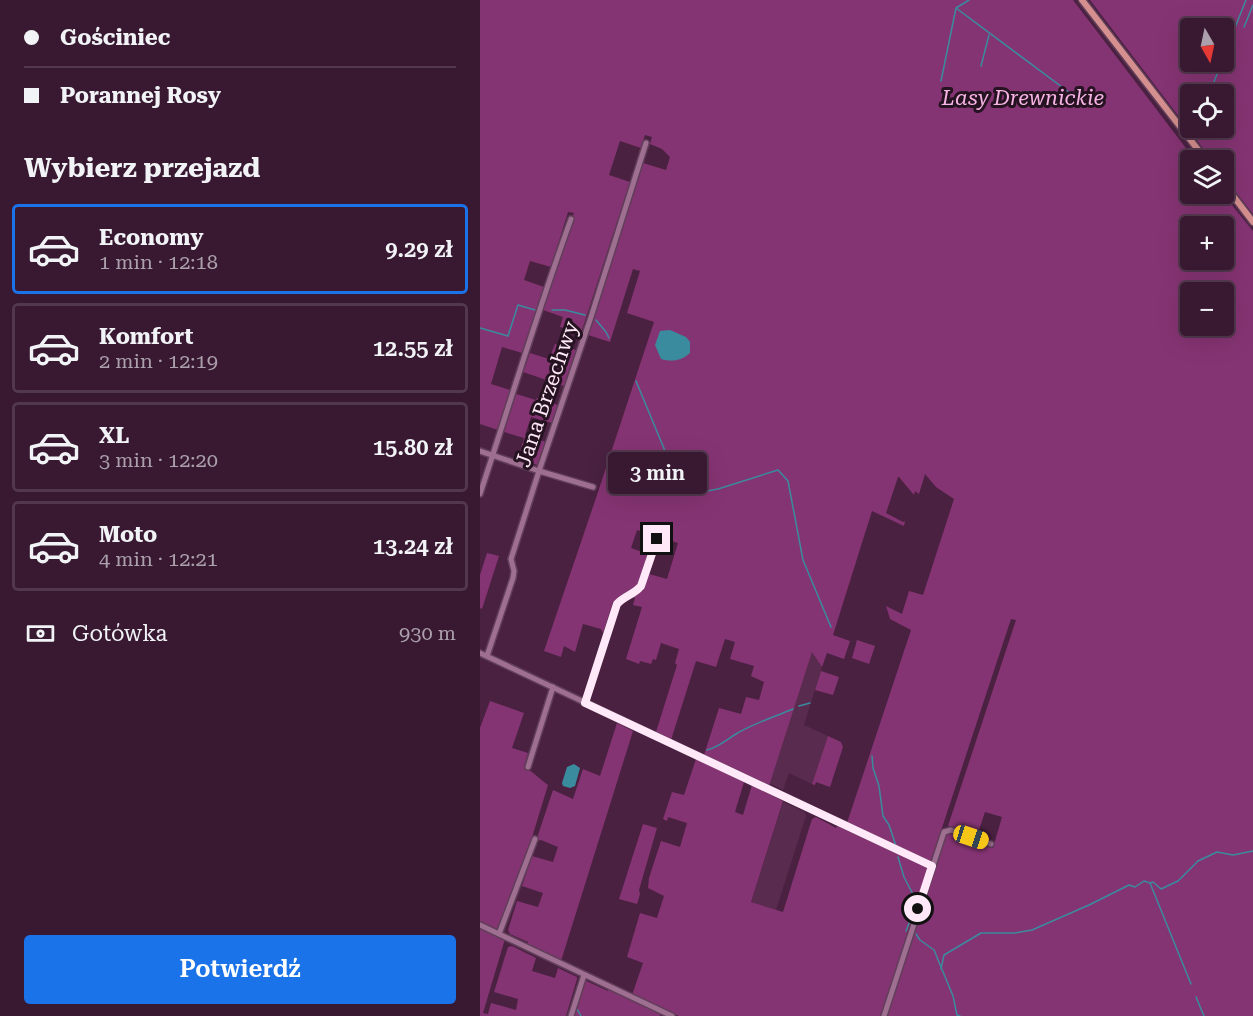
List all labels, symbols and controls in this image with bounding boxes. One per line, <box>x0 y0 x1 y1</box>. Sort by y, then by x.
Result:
north arrow <box>1180 18 1234 72</box>
map controls <box>1180 18 1234 336</box>
text: Gościniec <box>60 25 170 50</box>
text: Porannej Rosy <box>60 83 221 108</box>
button: locate <box>1180 84 1234 138</box>
park label: Lasy Drewnickie <box>941 86 1104 110</box>
button: layers <box>1180 150 1234 204</box>
text: Wybierz przejazd <box>24 152 260 184</box>
button: + <box>1180 216 1234 270</box>
icon: car <box>27 222 81 276</box>
text: Economy <box>99 225 203 250</box>
text: 9.29 zł <box>385 237 453 262</box>
text: 1 min · 12:18 <box>99 250 218 274</box>
button: − <box>1180 282 1234 336</box>
street label: Jana Brzechwy <box>511 317 583 470</box>
icon: car <box>27 321 81 375</box>
text: Komfort <box>99 324 194 349</box>
text: 12.55 zł <box>373 336 453 361</box>
text: 2 min · 12:19 <box>99 349 218 373</box>
icon: car <box>27 420 81 474</box>
text: XL <box>99 423 129 448</box>
text: 15.80 zł <box>373 435 453 460</box>
text: 3 min · 12:20 <box>99 448 218 472</box>
callout: 3 min <box>608 452 706 494</box>
text: 3 min <box>630 461 685 485</box>
icon: car <box>27 519 81 573</box>
text: Moto <box>99 522 157 547</box>
route end <box>643 525 670 552</box>
text: 13.24 zł <box>373 534 453 559</box>
text: 4 min · 12:21 <box>99 547 218 571</box>
icon: cash <box>24 617 57 650</box>
text: Gotówka <box>72 621 167 646</box>
text: 930 m <box>399 621 456 645</box>
car <box>951 823 991 851</box>
route start <box>904 895 931 922</box>
button: Potwierdź <box>24 935 456 1004</box>

